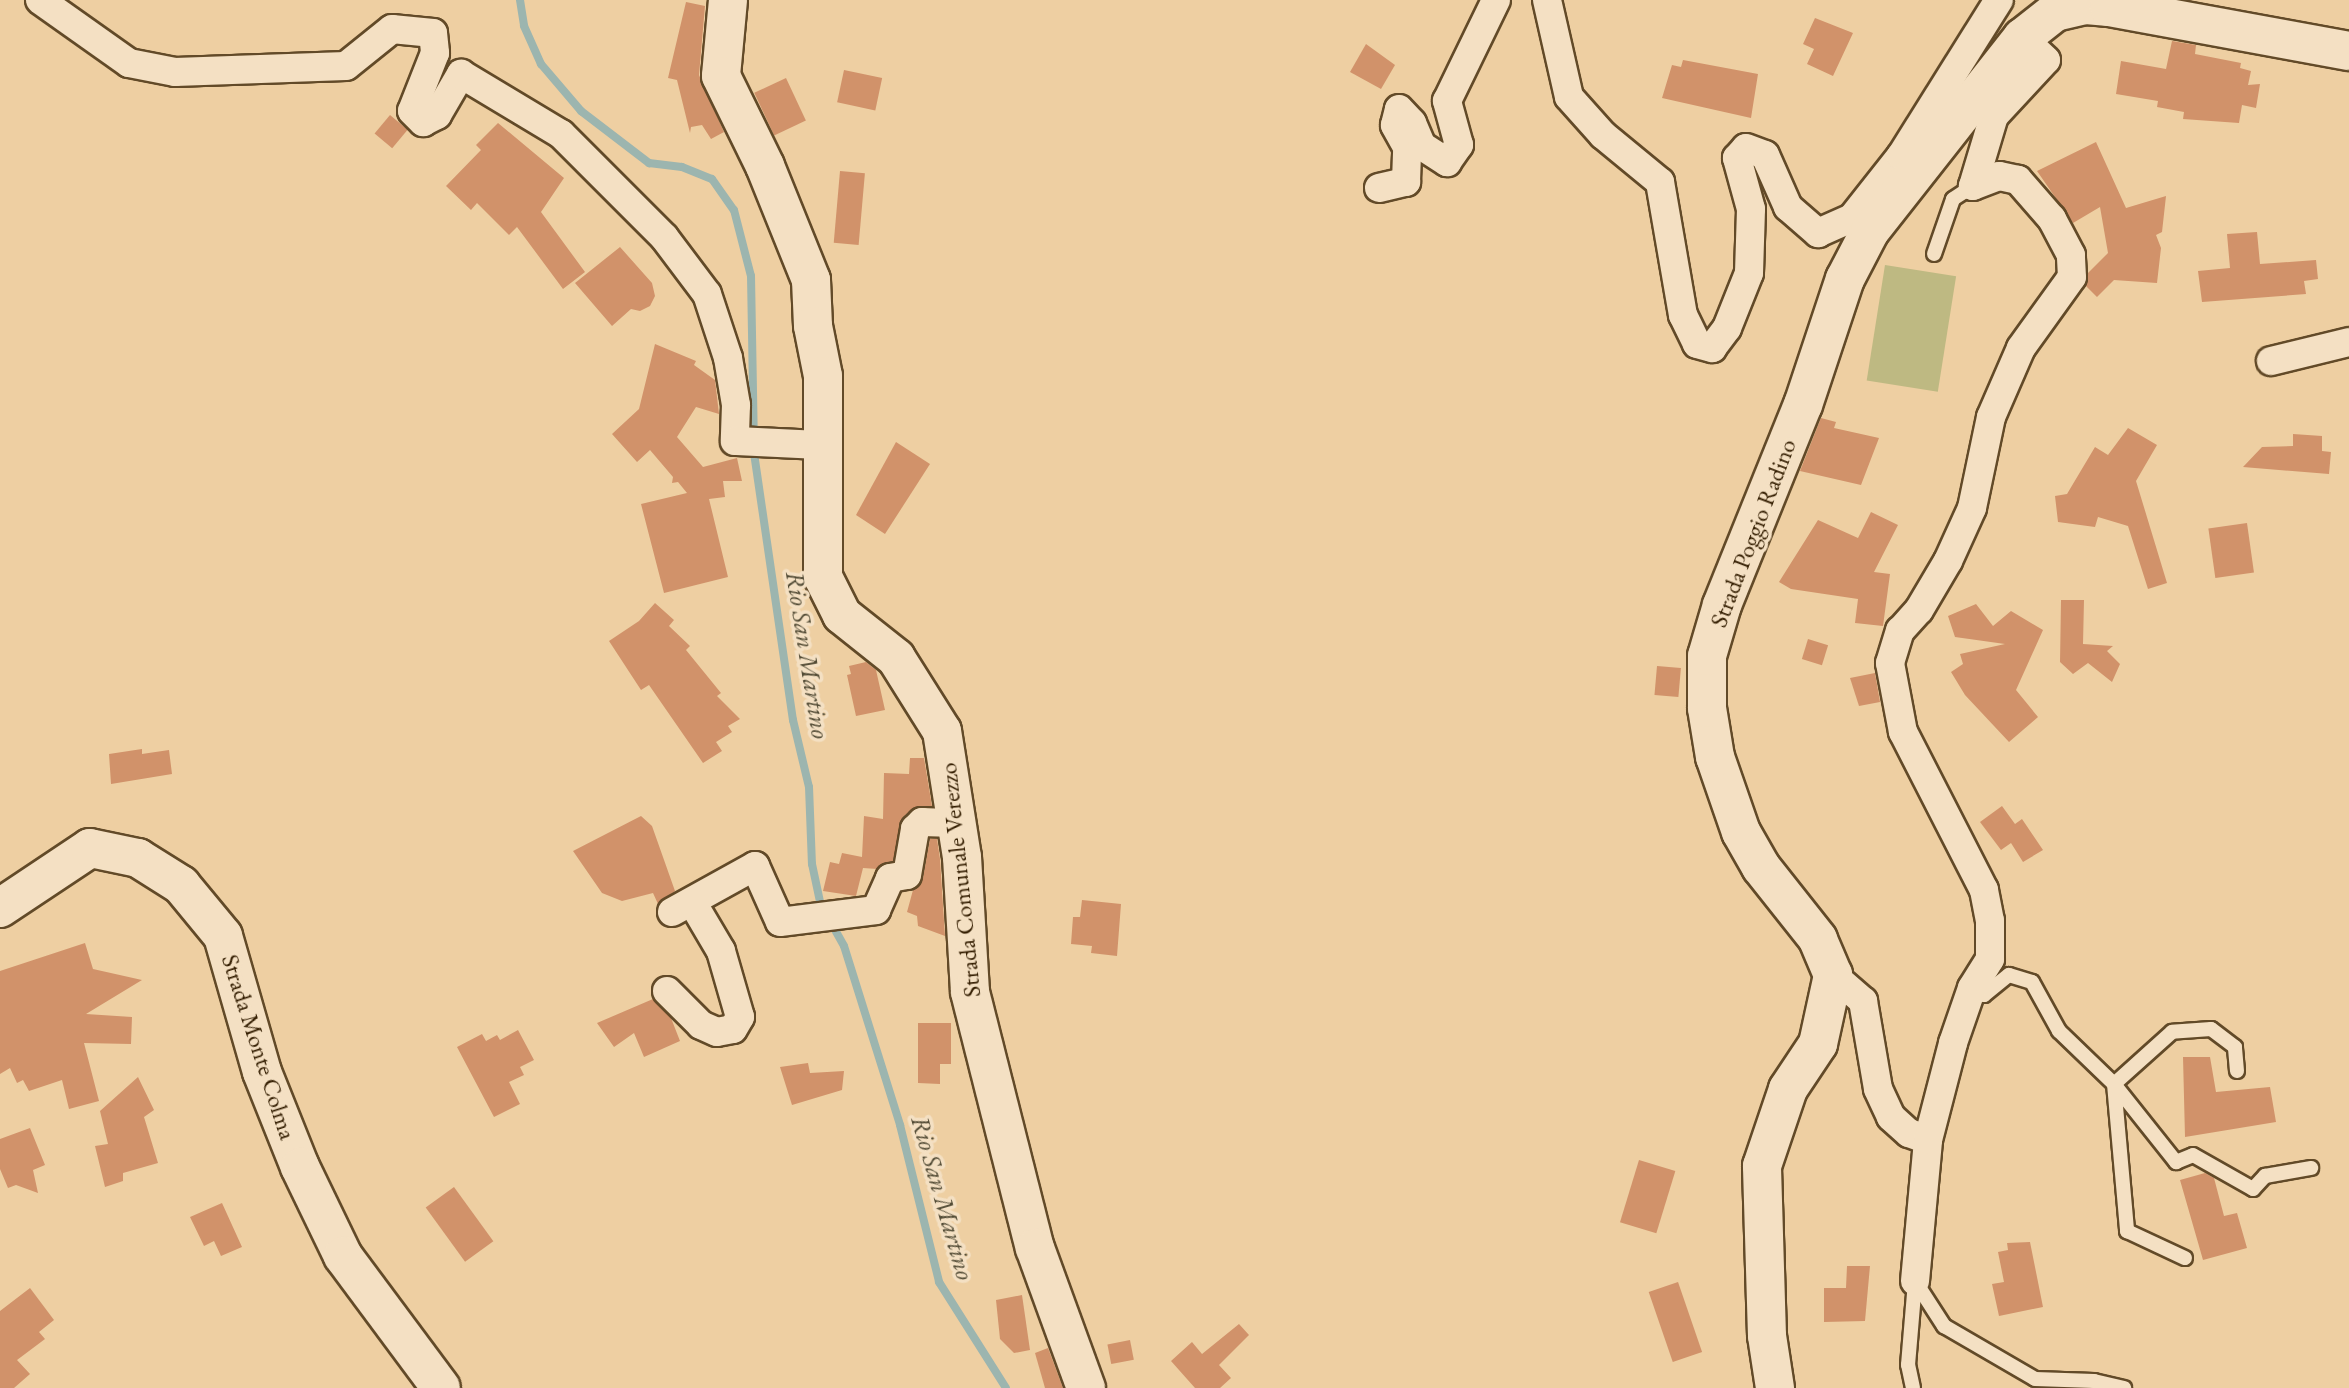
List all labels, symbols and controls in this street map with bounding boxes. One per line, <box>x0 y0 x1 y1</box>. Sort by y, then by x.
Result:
street label: Strada Poggio Radino <box>1704 435 1802 631</box>
water label: Rio San Martino <box>778 569 836 741</box>
street label: Strada Comunale Verezzo <box>933 761 987 999</box>
street label: Strada Monte Colma <box>216 951 302 1143</box>
water label: Rio San Martino <box>904 1112 980 1284</box>

